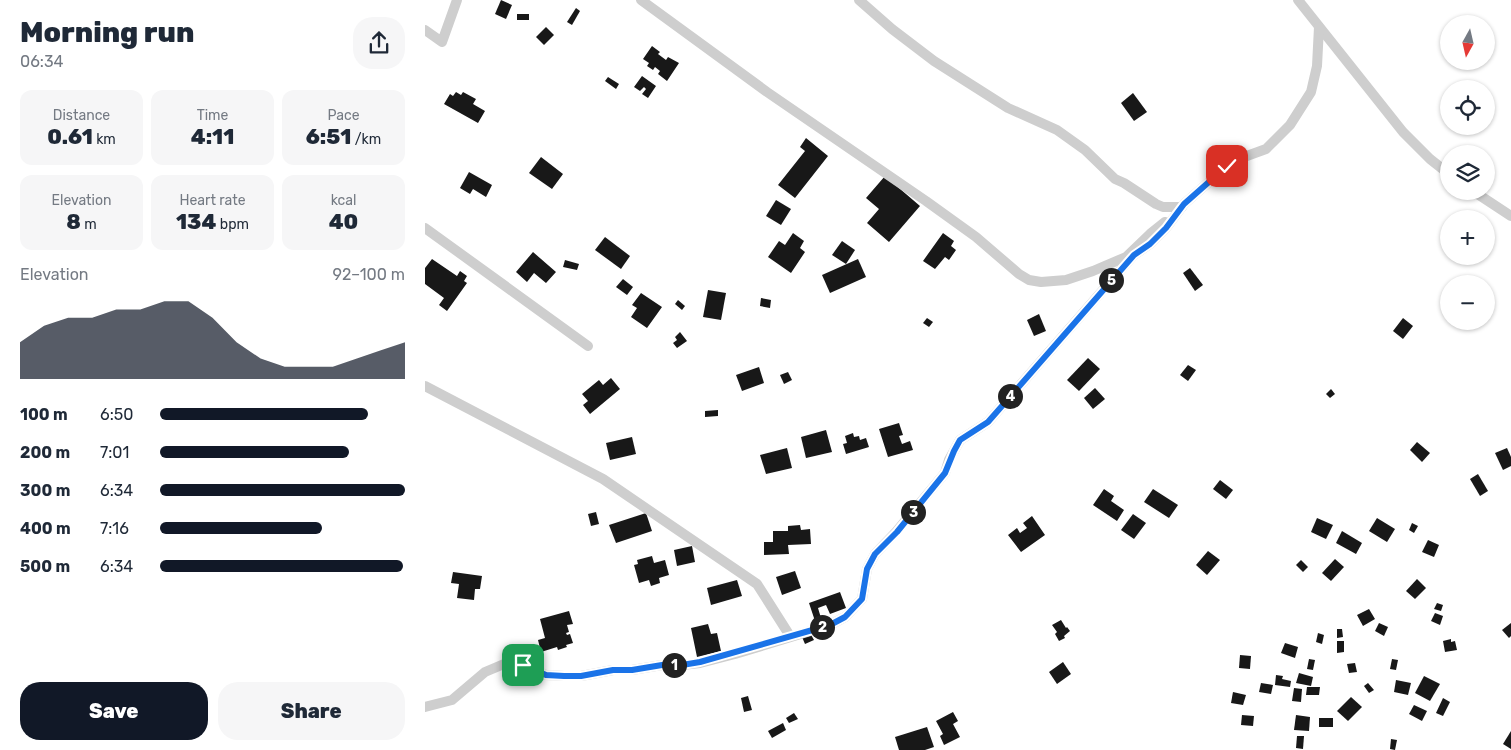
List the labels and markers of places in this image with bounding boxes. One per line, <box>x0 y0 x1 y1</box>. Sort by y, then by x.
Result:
pin <box>1206 145 1248 187</box>
pin: 5 <box>1099 268 1123 292</box>
pin: 4 <box>997 384 1023 408</box>
pin: 3 <box>901 500 925 524</box>
pin: 2 <box>809 614 835 640</box>
pin <box>502 644 544 686</box>
pin: 1 <box>661 652 687 678</box>

